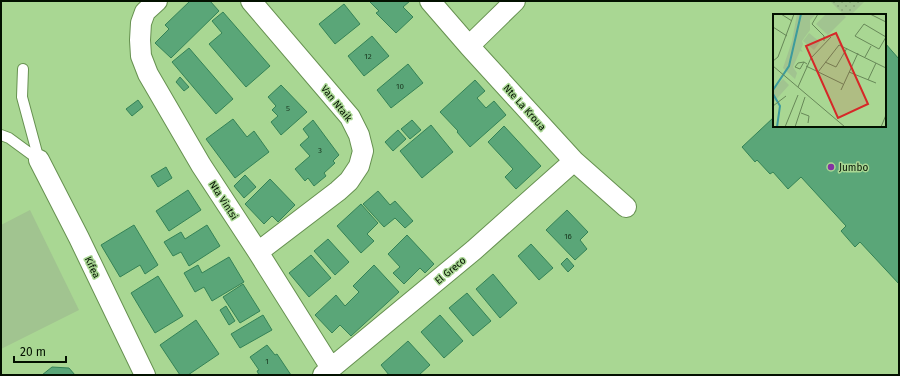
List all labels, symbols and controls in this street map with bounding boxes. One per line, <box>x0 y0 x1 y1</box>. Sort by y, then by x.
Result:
inset map <box>773 14 886 127</box>
house number: 12 <box>364 52 372 61</box>
house number: 10 <box>396 82 404 91</box>
street label: Nte La Kroua <box>500 82 548 133</box>
street label: Van Ntaik <box>318 83 355 125</box>
house number: 5 <box>286 104 290 113</box>
house number: 3 <box>318 146 322 155</box>
marker: Jumbo <box>826 162 836 172</box>
place label: Jumbo <box>839 162 868 174</box>
street label: Nta Vintsi <box>206 179 240 222</box>
house number: 16 <box>564 232 572 241</box>
street label: El Greco <box>433 254 469 287</box>
street label: Kifea <box>82 255 102 280</box>
scale bar <box>14 338 66 364</box>
text: 20 m <box>20 345 46 359</box>
house number: 1 <box>265 357 269 366</box>

